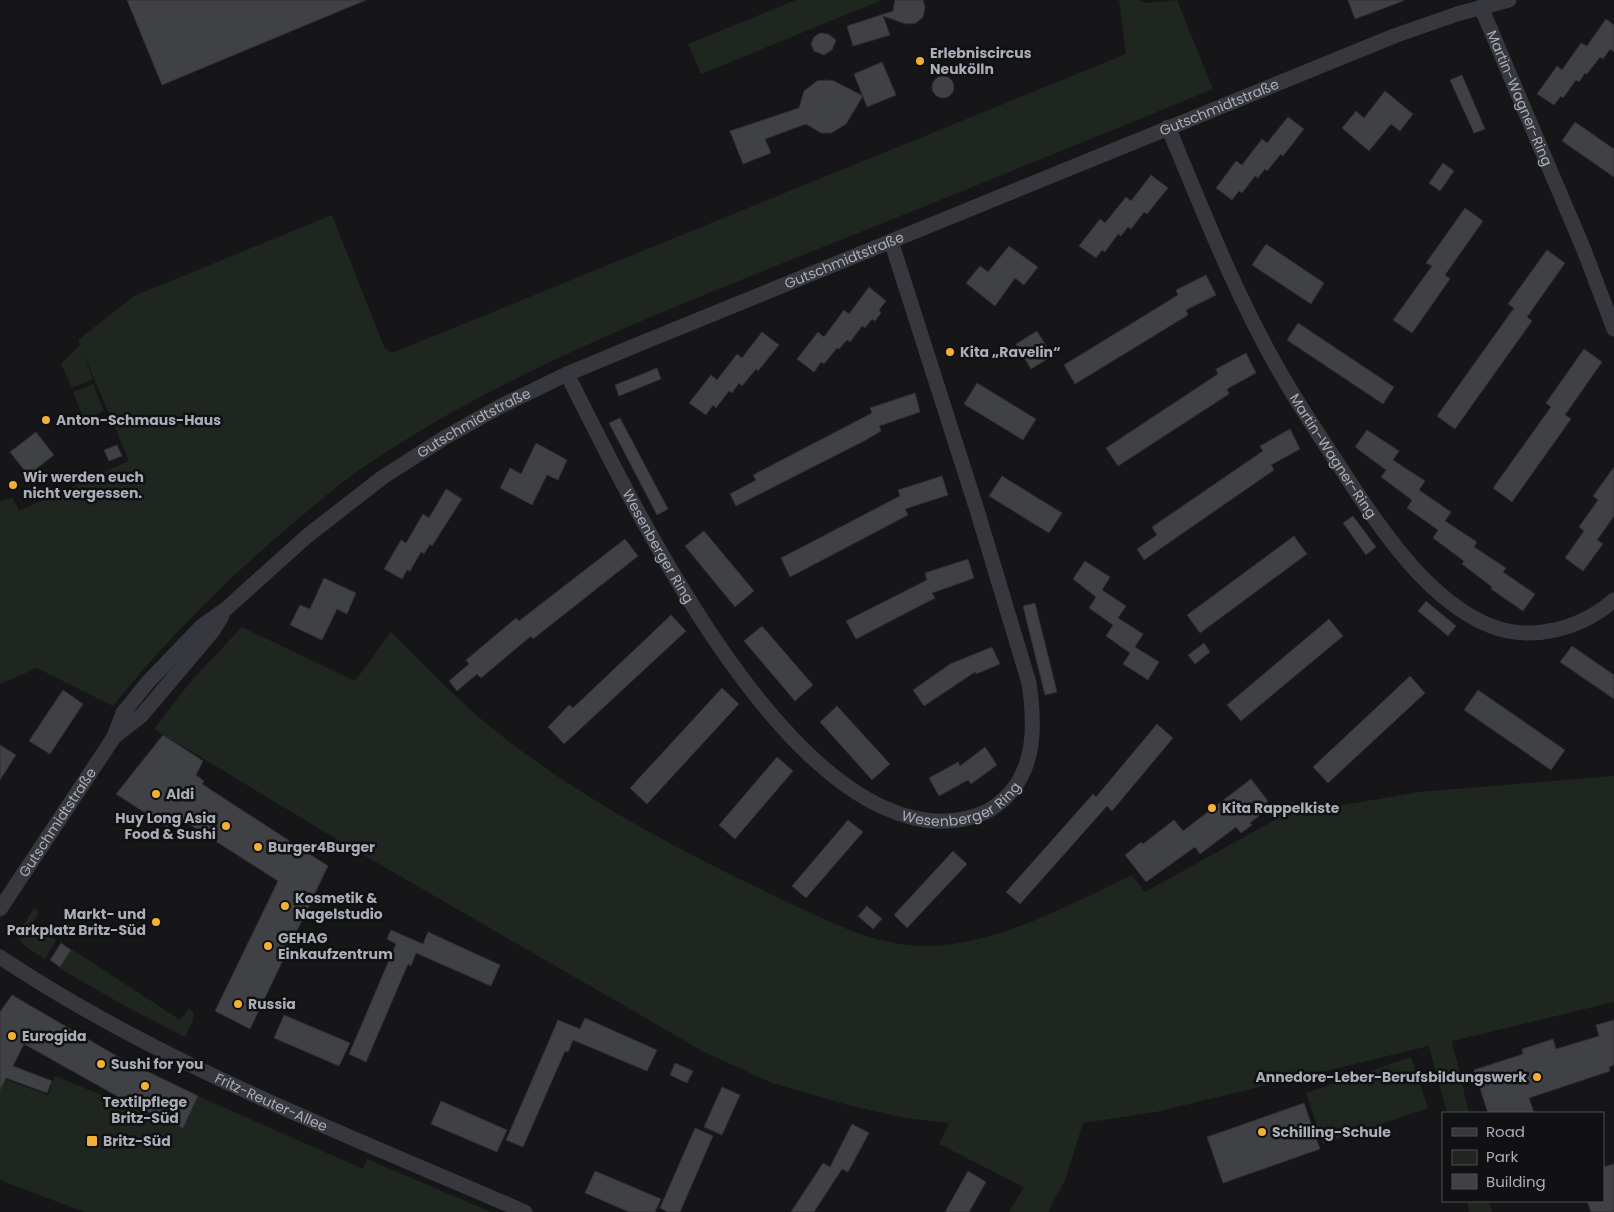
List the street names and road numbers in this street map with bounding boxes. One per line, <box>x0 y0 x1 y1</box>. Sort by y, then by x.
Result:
street label: Martin-Wagner-Ring <box>1482 27 1557 169</box>
street label: Gutschmidtstraße <box>1156 74 1282 141</box>
street label: Gutschmidtstraße <box>781 227 907 294</box>
street label: Gutschmidtstraße <box>413 383 534 463</box>
street label: Martin-Wagner-Ring <box>1285 390 1382 522</box>
street label: Wesenberger Ring <box>618 486 699 607</box>
street label: Gutschmidtstraße <box>14 763 101 881</box>
street label: Wesenberger Ring <box>900 778 1025 831</box>
street label: Fritz-Reuter-Allee <box>212 1068 331 1136</box>

